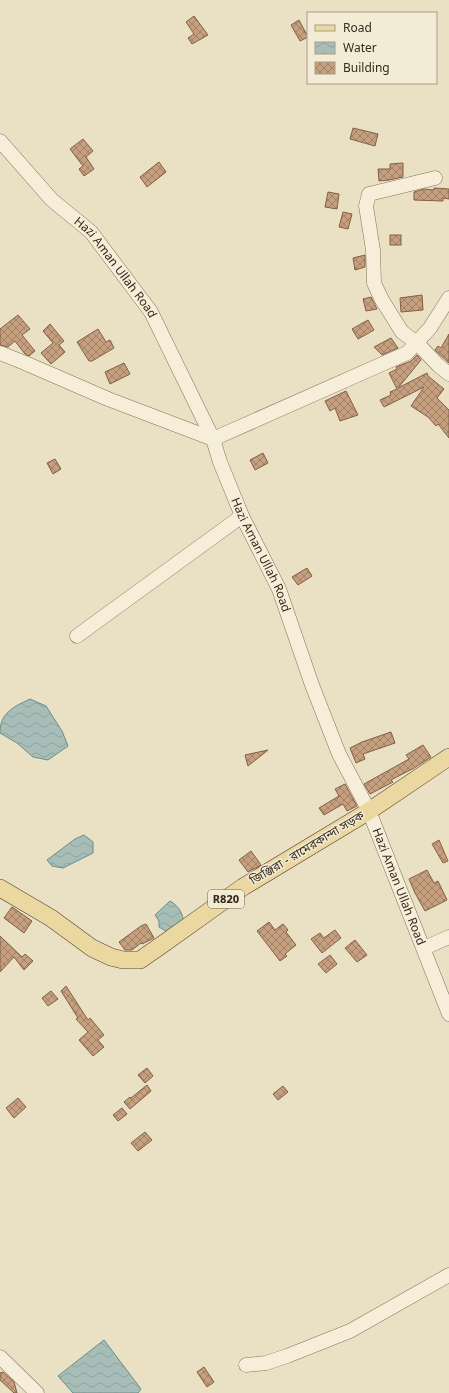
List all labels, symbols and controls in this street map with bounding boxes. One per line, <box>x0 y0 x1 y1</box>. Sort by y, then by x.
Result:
legend <box>307 12 437 84</box>
text: Road <box>343 21 372 37</box>
text: Water <box>343 41 377 57</box>
text: Building <box>343 61 390 77</box>
street label: Hazi Aman Ullah Road <box>70 214 160 321</box>
street label: Hazi Aman Ullah Road <box>226 496 293 614</box>
street label: জিঞ্জিরা - রামেরকান্দা সড়ক <box>246 807 368 890</box>
street label: Hazi Aman Ullah Road <box>368 826 428 948</box>
road number: R820 <box>208 890 244 908</box>

